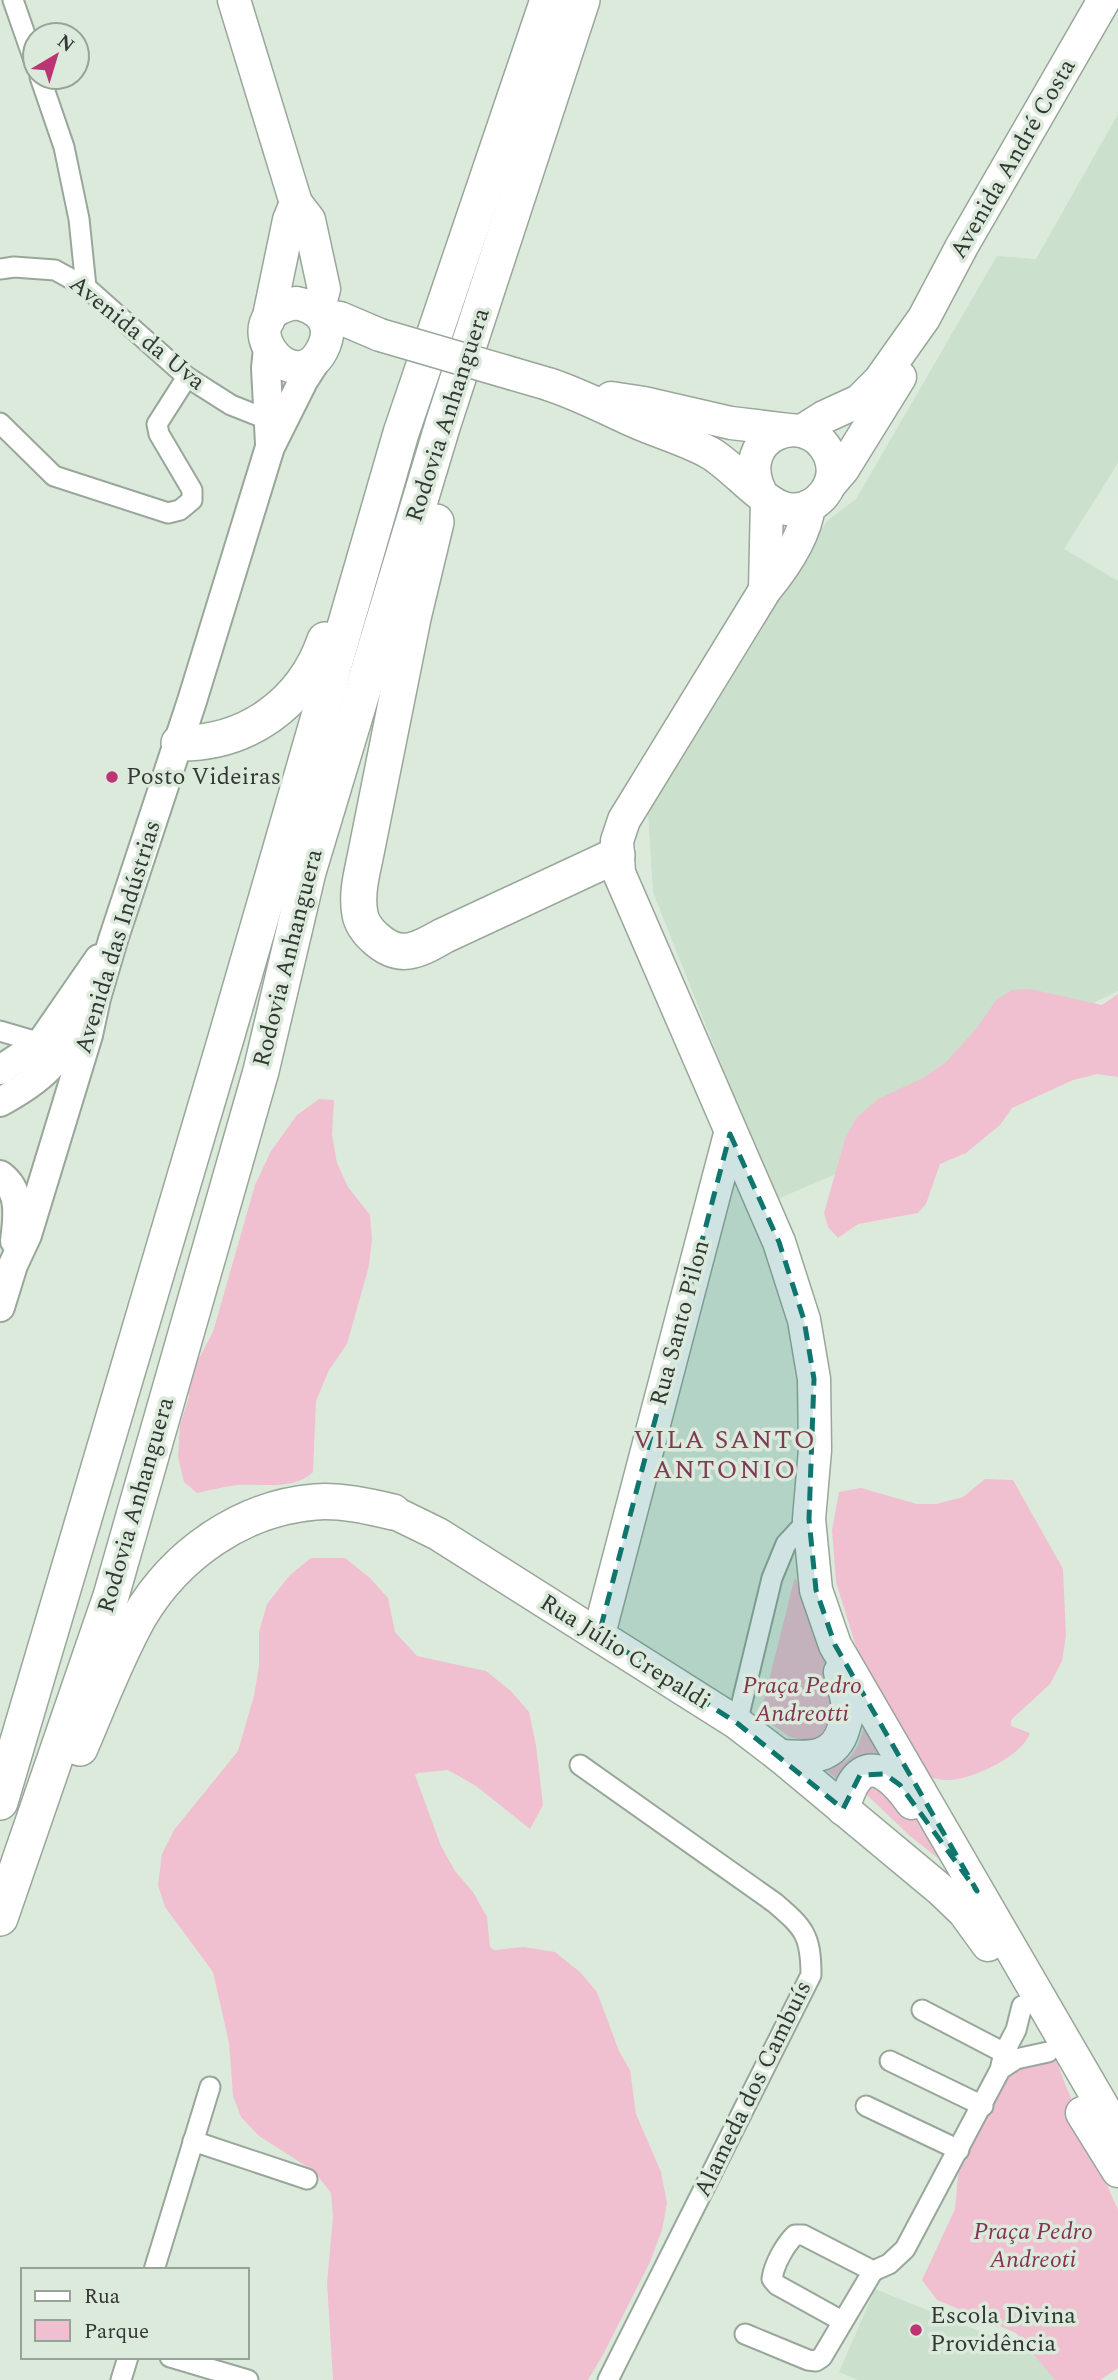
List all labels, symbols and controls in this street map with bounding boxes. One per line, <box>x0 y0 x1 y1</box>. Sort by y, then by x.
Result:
north arrow <box>21 21 91 91</box>
text: N <box>51 28 81 60</box>
street label: Avenida André Costa <box>941 52 1085 266</box>
street label: Avenida da Uva <box>61 267 213 400</box>
street label: Rodovia Anhanguera <box>396 303 500 527</box>
place label: Posto Videiras <box>126 759 281 795</box>
marker: Posto Videiras <box>104 769 120 785</box>
street label: Avenida das Indústrias <box>65 816 171 1058</box>
street label: Rodovia Anhanguera <box>244 845 333 1071</box>
street label: Rua Santo Pilon <box>641 1236 719 1410</box>
street label: Rodovia Anhanguera <box>88 1393 184 1617</box>
district label: VILA SANTO ANTONIO <box>633 1420 817 1490</box>
street label: Rua Júlio Crepaldi <box>533 1585 717 1719</box>
park label: Praça Pedro Andreotti <box>742 1668 862 1732</box>
street label: Alameda dos Cambuís <box>685 1975 821 2203</box>
park label: Praça Pedro Andreoti <box>973 2214 1093 2278</box>
legend <box>21 2268 248 2359</box>
text: Rua <box>84 2281 121 2313</box>
place label: Escola Divina Providência <box>930 2298 1076 2362</box>
text: Parque <box>84 2316 149 2348</box>
marker: Escola Divina Providência <box>908 2322 924 2338</box>

